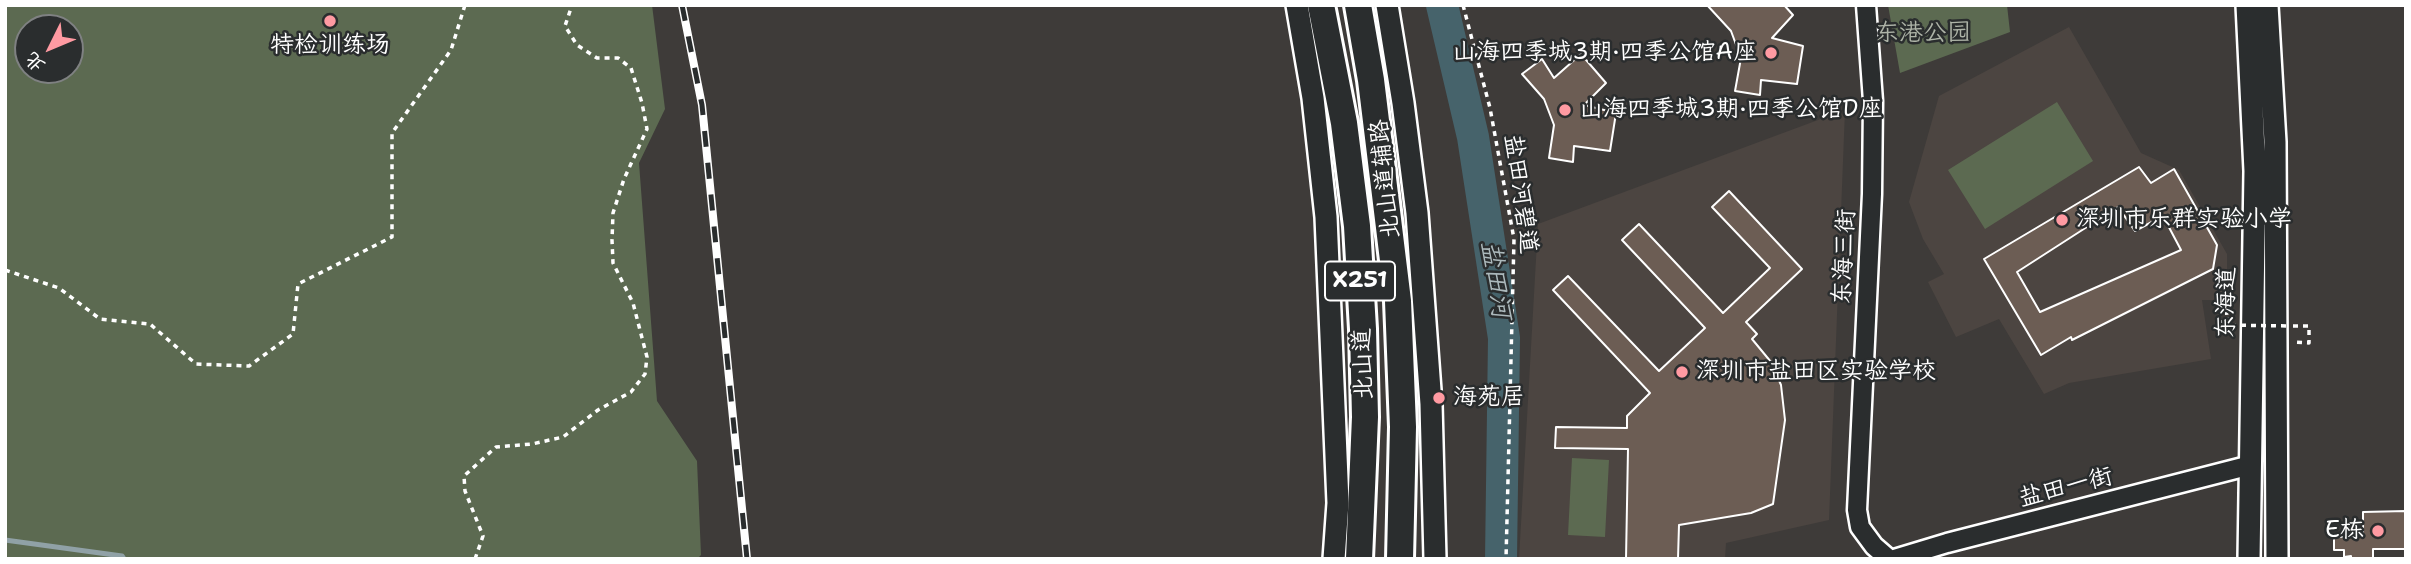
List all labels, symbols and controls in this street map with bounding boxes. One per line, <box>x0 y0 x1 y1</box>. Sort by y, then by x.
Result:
marker: 特检训练场 <box>322 13 338 29</box>
north arrow <box>14 14 84 84</box>
park label: 东港公园 <box>1875 20 1971 48</box>
place label: 特检训练场 <box>270 32 390 60</box>
place label: 山海四季城3期·四季公馆A座 <box>1452 39 1757 67</box>
marker: 山海四季城3期·四季公馆A座 <box>1763 45 1779 61</box>
text: 北 <box>19 47 50 78</box>
place label: 山海四季城3期·四季公馆D座 <box>1579 96 1882 124</box>
marker: 山海四季城3期·四季公馆D座 <box>1557 102 1573 118</box>
street label: 北山道辅路 <box>1365 118 1407 240</box>
street label: 盐田河碧道 <box>1497 133 1543 255</box>
place label: 深圳市乐群实验小学 <box>2076 206 2292 234</box>
street label: 东海三街 <box>1828 208 1862 306</box>
marker: 深圳市乐群实验小学 <box>2054 212 2070 228</box>
water label: 盐田河 <box>1473 239 1517 321</box>
road number: X251 <box>1325 262 1395 300</box>
street label: 东海道 <box>2212 267 2242 339</box>
street label: 北山道 <box>1348 328 1380 400</box>
place label: 深圳市盐田区实验学校 <box>1696 358 1936 386</box>
marker: 深圳市盐田区实验学校 <box>1674 364 1690 380</box>
place label: 海苑居 <box>1453 384 1525 412</box>
marker: 海苑居 <box>1431 390 1447 406</box>
street label: 盐田一街 <box>2016 462 2116 514</box>
place label: E栋 <box>2325 517 2364 545</box>
marker: E栋 <box>2370 523 2386 539</box>

